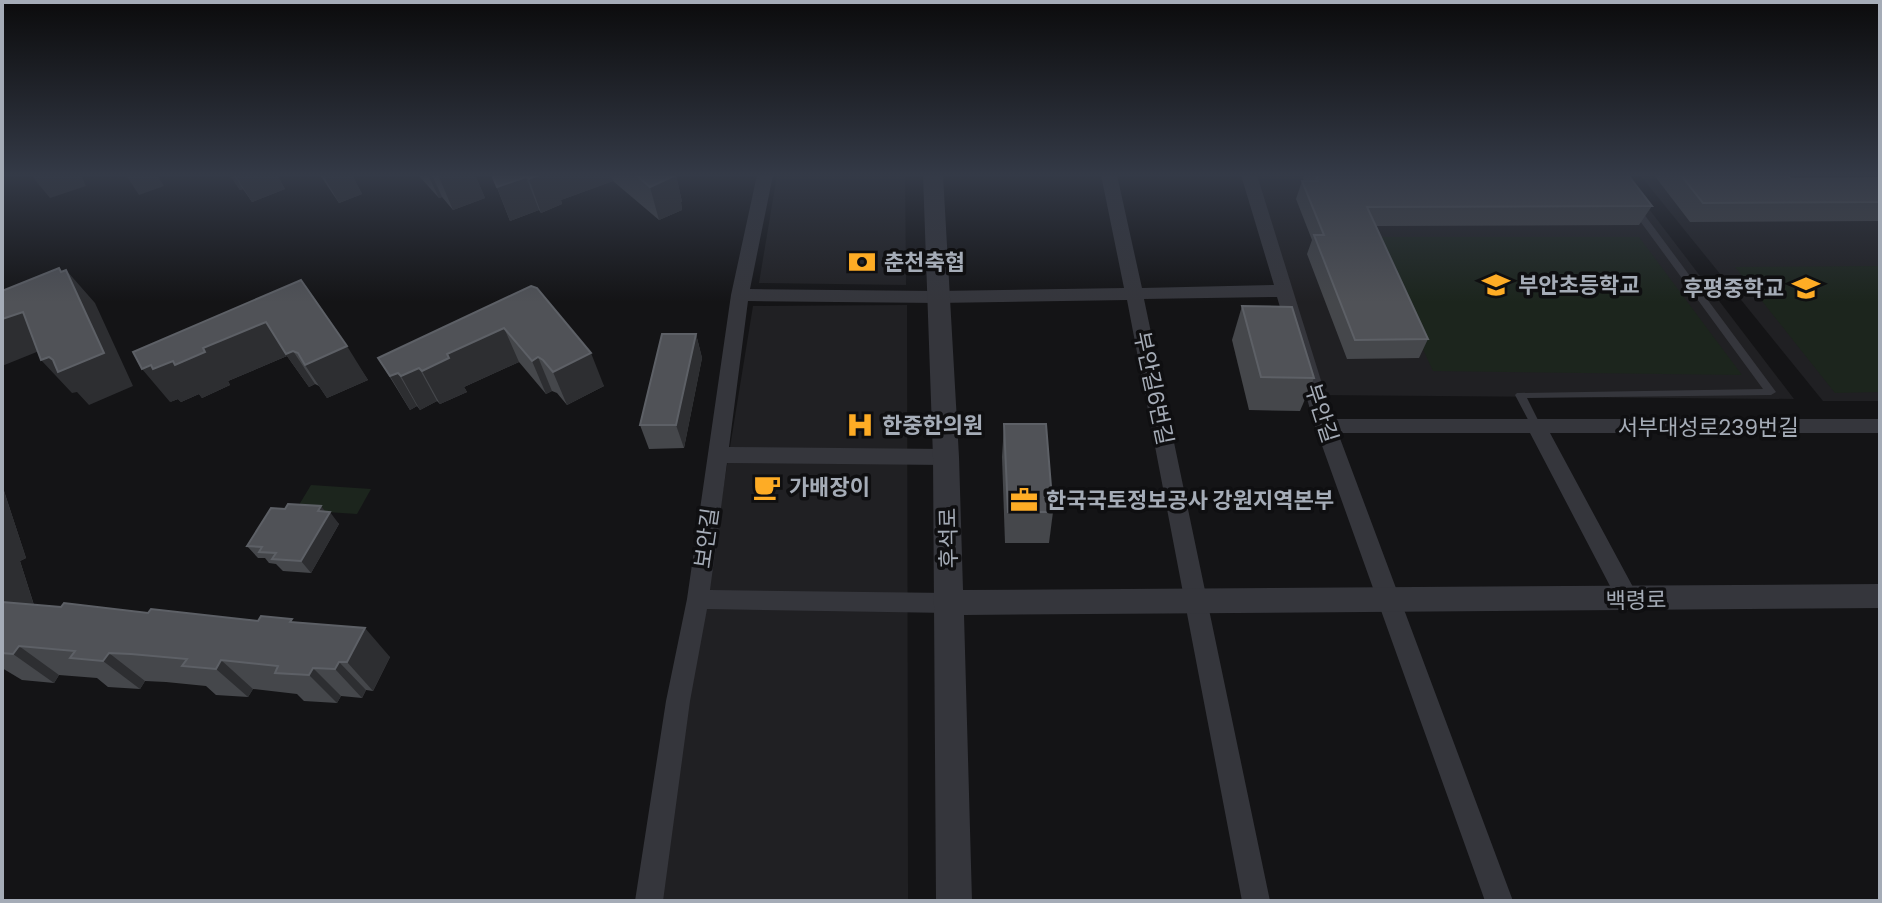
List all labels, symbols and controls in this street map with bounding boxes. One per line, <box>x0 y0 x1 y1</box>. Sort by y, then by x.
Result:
bank icon: 춘천축협 <box>847 247 877 277</box>
place label: 춘천축협 <box>884 247 965 278</box>
school or university icon: 부안초등학교 <box>1481 270 1511 300</box>
place label: 부안초등학교 <box>1518 270 1639 301</box>
place label: 후평중학교 <box>1683 273 1784 304</box>
school or university icon: 후평중학교 <box>1791 273 1821 303</box>
street label: 부안길6번길 <box>1126 329 1181 448</box>
street label: 부안길 <box>1297 379 1346 447</box>
hospital icon: 한중한의원 <box>845 410 875 440</box>
place label: 한중한의원 <box>882 410 983 441</box>
street label: 서부대성로239번길 <box>1617 412 1799 443</box>
cafe icon: 가배장이 <box>752 472 782 502</box>
place label: 가배장이 <box>789 472 870 503</box>
office icon: 한국국토정보공사 강원지역본부 <box>1009 485 1039 515</box>
place label: 한국국토정보공사 강원지역본부 <box>1046 485 1334 516</box>
street label: 보안길 <box>687 506 726 570</box>
street label: 후석로 <box>932 507 965 569</box>
street label: 백령로 <box>1605 584 1667 617</box>

